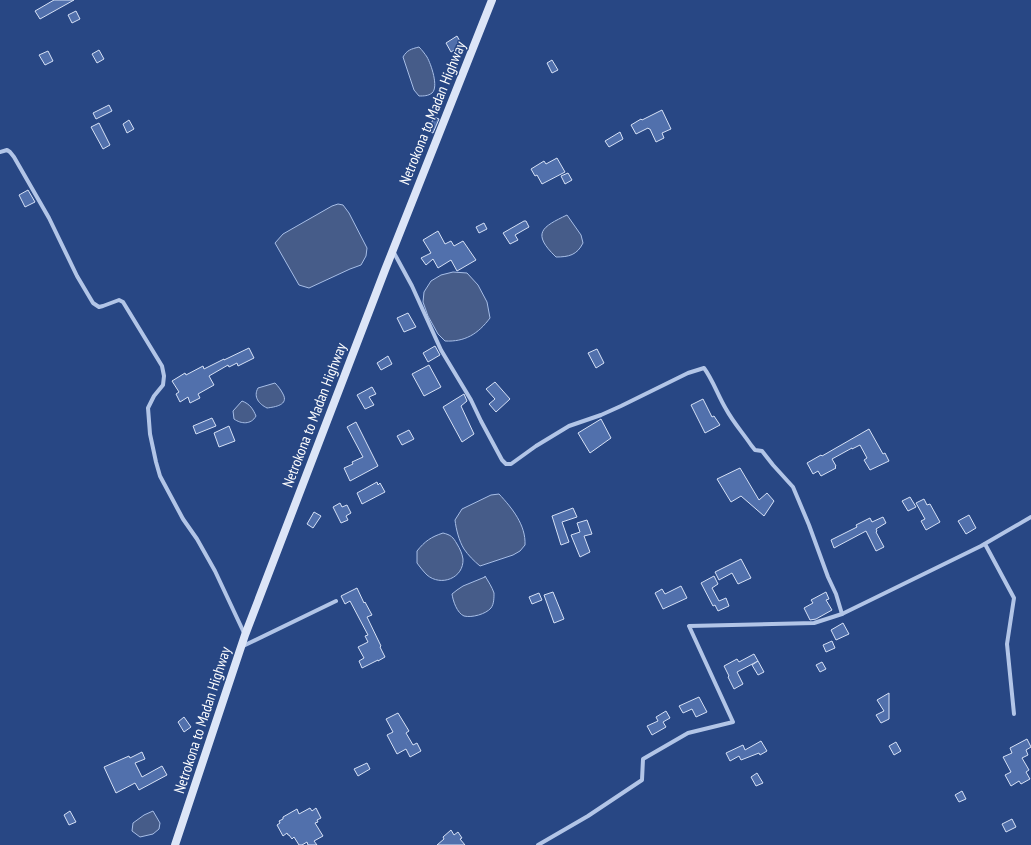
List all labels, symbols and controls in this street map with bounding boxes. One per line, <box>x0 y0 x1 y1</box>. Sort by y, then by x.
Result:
street label: Netrokona to Madan Highway <box>394 38 470 188</box>
street label: Netrokona to Madan Highway <box>278 340 350 490</box>
street label: Netrokona to Madan Highway <box>169 644 235 796</box>

